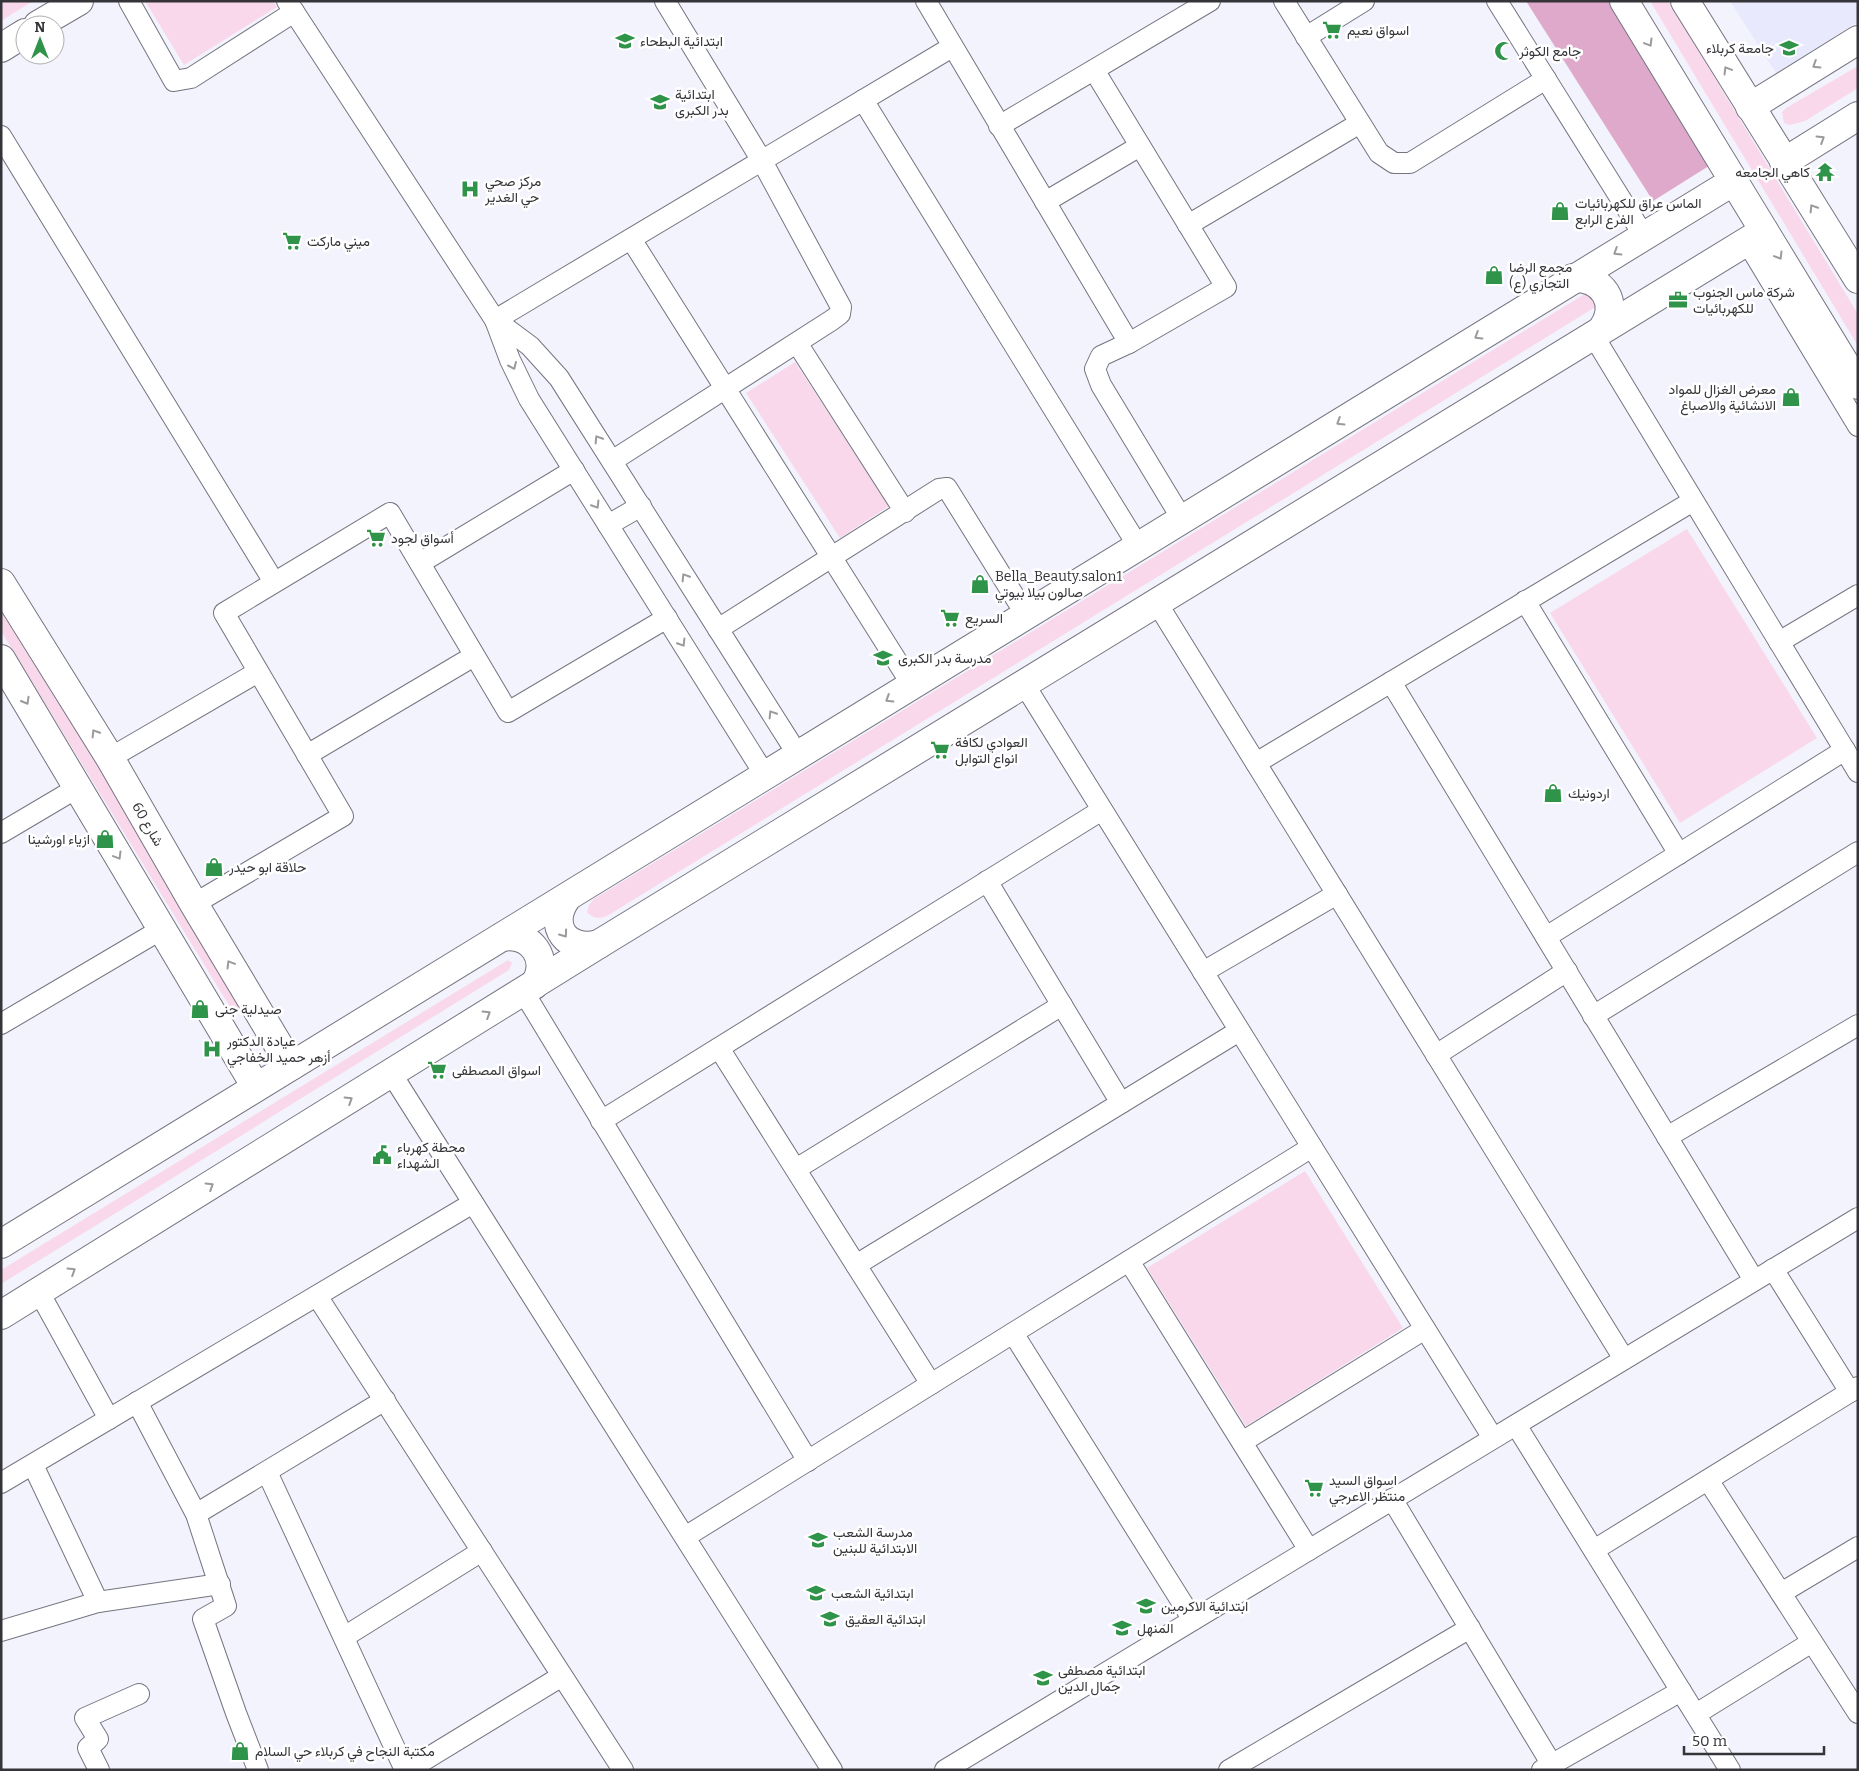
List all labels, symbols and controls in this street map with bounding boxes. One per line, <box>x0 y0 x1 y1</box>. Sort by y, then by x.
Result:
north arrow <box>15 15 65 65</box>
text: N <box>35 19 46 36</box>
supermarket icon: اسواق نعيم <box>1321 19 1343 41</box>
place label: اسواق نعيم <box>1347 22 1409 39</box>
school or university icon: ابتدائية البطحاء <box>614 30 636 52</box>
place label: ابتدائية البطحاء <box>640 33 723 50</box>
one-way arrow <box>1643 37 1653 46</box>
school or university icon: جامعة كربلاء <box>1778 37 1800 59</box>
mosque icon: جامع الكوثر <box>1493 40 1515 62</box>
place label: جامعة كربلاء <box>1706 40 1774 57</box>
place label: جامع الكوثر <box>1518 43 1581 62</box>
one-way arrow <box>1813 59 1822 69</box>
one-way arrow <box>1724 67 1734 76</box>
place label: ابتدائية بدر الكبرى <box>675 86 729 119</box>
school or university icon: ابتدائية بدر الكبرى <box>649 91 671 113</box>
one-way arrow <box>1815 135 1824 145</box>
temple icon: كاهي الجامعه <box>1814 161 1836 183</box>
place label: كاهي الجامعه <box>1735 164 1810 184</box>
place label: مركز صحي حي الغدير <box>484 173 541 209</box>
hospital icon: مركز صحي حي الغدير <box>459 178 481 200</box>
place label: الماس عراق للكهربائيات الفرع الرابع <box>1575 195 1702 230</box>
shop icon: الماس عراق للكهربائيات الفرع الرابع <box>1549 200 1571 222</box>
one-way arrow <box>1810 205 1820 214</box>
supermarket icon: ميني ماركت <box>281 230 303 252</box>
place label: ميني ماركت <box>307 233 370 253</box>
one-way arrow <box>1614 246 1623 256</box>
one-way arrow <box>1773 251 1783 260</box>
place label: مجمع الرضا (ع) التجاري <box>1509 259 1572 295</box>
shop icon: مجمع الرضا (ع) التجاري <box>1483 264 1505 286</box>
place label: شركة ماس الجنوب للكهربائيات <box>1693 284 1795 317</box>
office icon: شركة ماس الجنوب للكهربائيات <box>1667 289 1689 311</box>
one-way arrow <box>1475 330 1484 340</box>
one-way arrow <box>506 361 517 370</box>
place label: معرض الغزال للمواد الانشائية والاصباغ <box>1669 381 1776 416</box>
shop icon: معرض الغزال للمواد الانشائية والاصباغ <box>1780 386 1802 408</box>
one-way arrow <box>1337 415 1346 425</box>
one-way arrow <box>595 435 605 444</box>
one-way arrow <box>590 500 599 509</box>
supermarket icon: أسواق لجود <box>365 527 387 549</box>
place label: أسواق لجود <box>391 530 454 547</box>
place label: Bella_Beauty.salon1 صالون بيلا بيوتي <box>995 568 1122 604</box>
one-way arrow <box>681 573 691 582</box>
shop icon: Bella_Beauty.salon1 صالون بيلا بيوتي <box>969 573 991 595</box>
supermarket icon: السريع <box>939 607 961 629</box>
place label: السريع <box>965 610 1003 629</box>
one-way arrow <box>676 638 685 647</box>
school or university icon: مدرسة بدر الكبرى <box>872 647 894 669</box>
place label: مدرسة بدر الكبرى <box>898 650 991 667</box>
one-way arrow <box>885 693 894 703</box>
one-way arrow <box>20 695 30 704</box>
one-way arrow <box>768 710 778 719</box>
one-way arrow <box>91 730 101 739</box>
place label: العوادي لكافة انواع التوابل <box>955 734 1028 769</box>
supermarket icon: العوادي لكافة انواع التوابل <box>929 739 951 761</box>
shop icon: اردونيك <box>1542 782 1564 804</box>
place label: اردونيك <box>1568 785 1610 802</box>
street label: شارع 60 <box>126 799 167 850</box>
shop icon: ازياء اورشينا <box>94 828 116 850</box>
place label: ازياء اورشينا <box>28 831 90 848</box>
one-way arrow <box>111 850 121 859</box>
shop icon: حلاقة ابو حيدر <box>203 856 225 878</box>
place label: حلاقة ابو حيدر <box>228 859 306 876</box>
one-way arrow <box>558 928 567 938</box>
one-way arrow <box>227 960 237 969</box>
shop icon: صيدلية جنى <box>189 998 211 1020</box>
place label: صيدلية جنى <box>215 1001 282 1018</box>
one-way arrow <box>481 1011 490 1020</box>
place label: عيادة الدكتور أزهر حميد الخفاجي <box>226 1033 331 1069</box>
hospital icon: عيادة الدكتور أزهر حميد الخفاجي <box>201 1038 223 1060</box>
supermarket icon: اسواق المصطفى <box>426 1059 448 1081</box>
place label: اسواق المصطفى <box>452 1062 541 1079</box>
one-way arrow <box>343 1096 352 1106</box>
place label: محطة كهرباء الشهداء <box>397 1139 465 1172</box>
public building icon: محطة كهرباء الشهداء <box>371 1144 393 1166</box>
one-way arrow <box>205 1182 214 1192</box>
one-way arrow <box>67 1268 76 1278</box>
place label: اسواق السيد منتظر الاعرجي <box>1329 1472 1405 1508</box>
supermarket icon: اسواق السيد منتظر الاعرجي <box>1303 1477 1325 1499</box>
place label: مدرسة الشعب الابتدائية للبنين <box>833 1524 917 1557</box>
school or university icon: مدرسة الشعب الابتدائية للبنين <box>807 1529 829 1551</box>
school or university icon: ابتدائية الشعب <box>805 1582 827 1604</box>
place label: ابتدائية الشعب <box>831 1585 914 1602</box>
school or university icon: ابتدائية الاكرمين <box>1135 1595 1157 1617</box>
place label: ابتدائية الاكرمين <box>1161 1598 1248 1615</box>
school or university icon: ابتدائية العقيق <box>819 1608 841 1630</box>
place label: ابتدائية العقيق <box>845 1611 926 1628</box>
school or university icon: المنهل <box>1111 1617 1133 1639</box>
place label: المنهل <box>1137 1620 1173 1637</box>
place label: ابتدائية مصطفى جمال الدين <box>1058 1662 1146 1696</box>
school or university icon: ابتدائية مصطفى جمال الدين <box>1032 1667 1054 1689</box>
scale bar <box>1684 1724 1824 1756</box>
text: 50 m <box>1692 1732 1728 1750</box>
shop icon: مكتبة النجاح في كربلاء حي السلام <box>229 1740 251 1762</box>
place label: مكتبة النجاح في كربلاء حي السلام <box>255 1743 435 1763</box>

